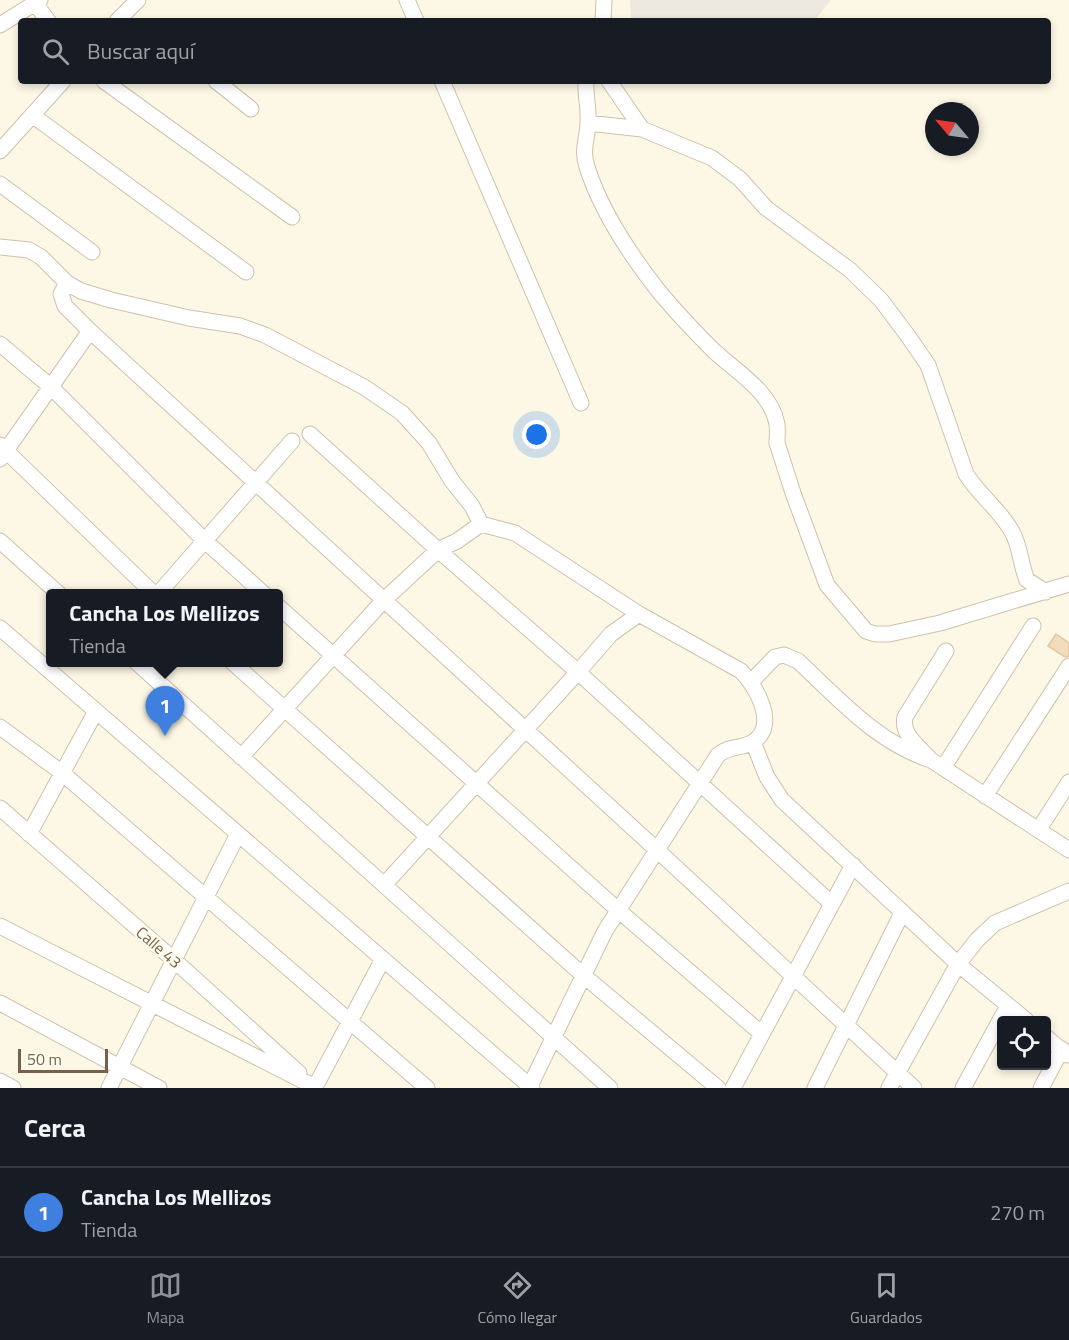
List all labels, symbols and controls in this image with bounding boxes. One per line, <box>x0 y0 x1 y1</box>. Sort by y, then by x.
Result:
search box <box>18 18 1051 84</box>
text: Buscar aquí <box>87 34 195 68</box>
icon: search <box>39 35 72 68</box>
north arrow <box>925 102 979 156</box>
your location <box>522 420 551 449</box>
popup <box>46 589 283 667</box>
text: Cancha Los Mellizos <box>69 596 260 630</box>
text: Tienda <box>69 630 126 661</box>
pin: 1 <box>146 686 184 736</box>
street label: Calle 43 <box>131 920 187 974</box>
map controls <box>997 1016 1051 1070</box>
button: locate <box>997 1016 1051 1070</box>
scale bar <box>18 1046 108 1074</box>
text: 50 m <box>27 1047 62 1071</box>
text: Cerca <box>24 1108 86 1147</box>
text: Cancha Los Mellizos <box>81 1180 271 1214</box>
text: 1 <box>38 1197 49 1228</box>
text: 270 m <box>990 1197 1045 1228</box>
text: Tienda <box>81 1214 137 1245</box>
tab: Mapa <box>146 1269 184 1329</box>
tab: Cómo llegar <box>477 1269 557 1329</box>
tab: Guardados <box>850 1269 922 1329</box>

